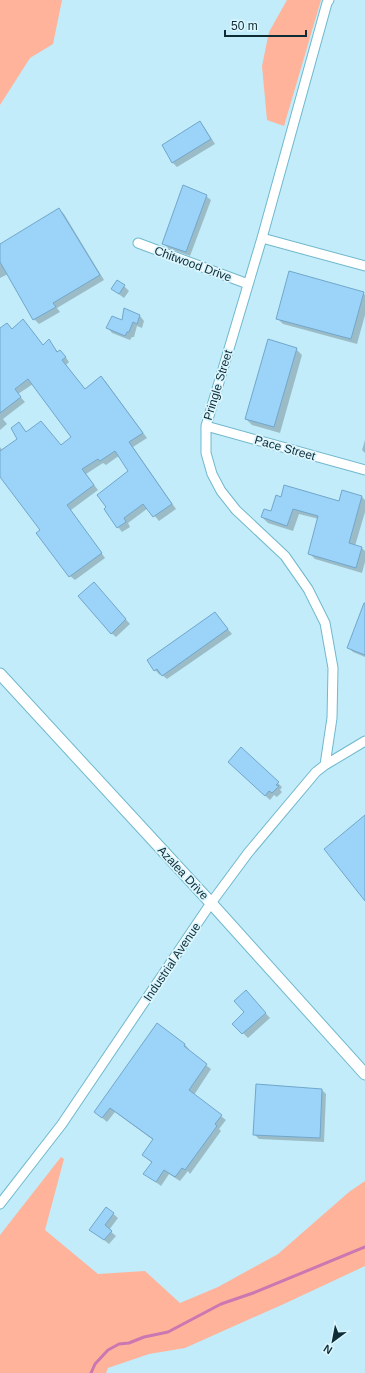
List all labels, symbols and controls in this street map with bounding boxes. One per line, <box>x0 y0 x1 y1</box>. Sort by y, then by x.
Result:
scale bar <box>225 12 306 38</box>
text: 50 m <box>231 19 258 33</box>
street label: Chitwood Drive <box>152 244 234 285</box>
street label: Pringle Street <box>201 348 236 422</box>
street label: Pace Street <box>253 433 318 464</box>
street label: Azalea Drive <box>155 843 212 903</box>
street label: Industrial Avenue <box>141 920 204 1004</box>
north arrow <box>313 1321 353 1361</box>
text: N <box>321 1342 334 1357</box>

